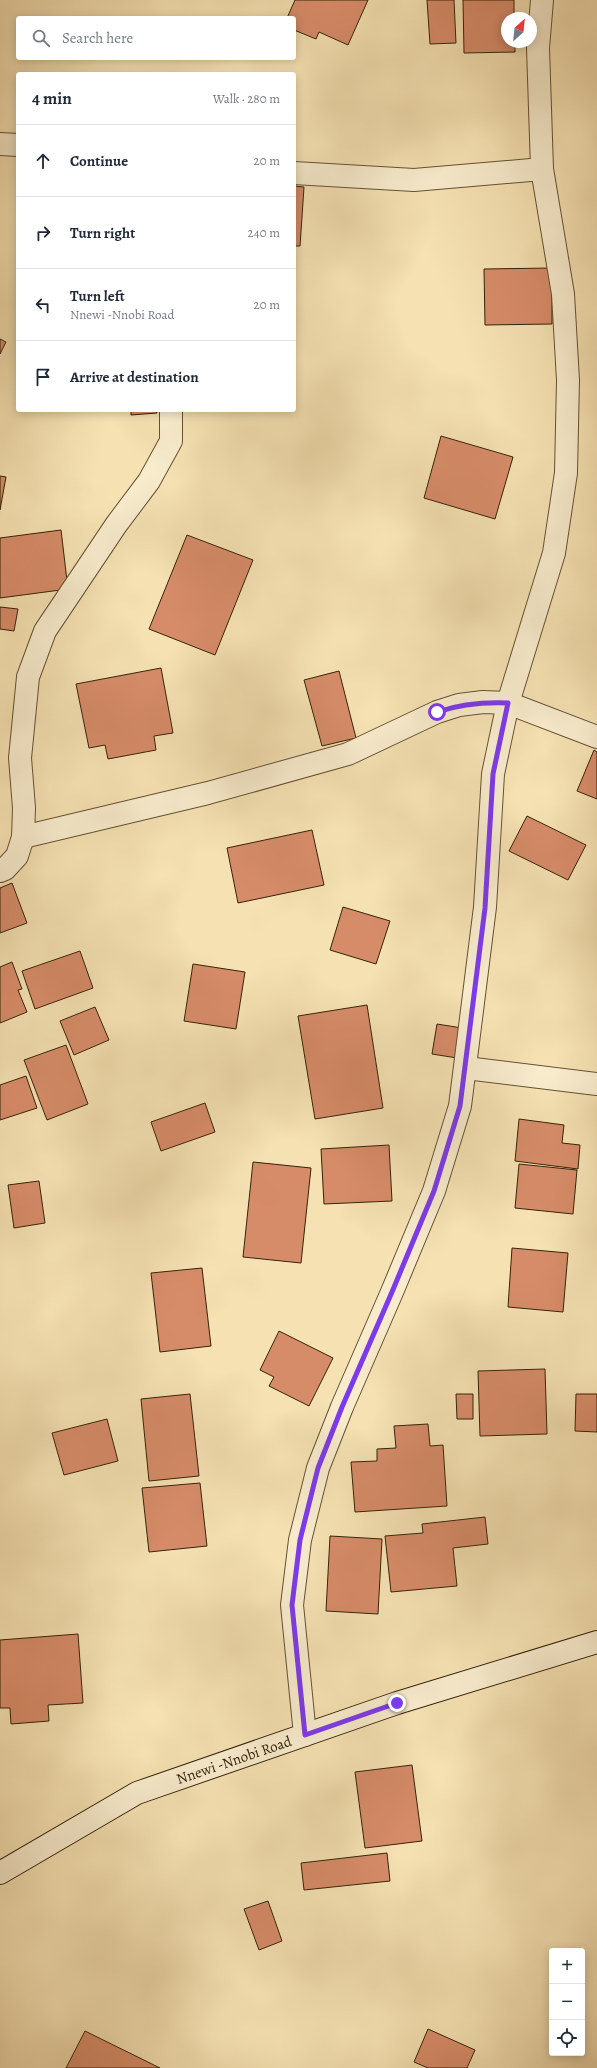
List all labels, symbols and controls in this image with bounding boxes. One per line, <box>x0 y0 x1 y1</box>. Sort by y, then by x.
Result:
north arrow <box>501 12 537 48</box>
search box <box>16 16 296 60</box>
icon: search <box>30 27 52 49</box>
text: Search here <box>62 28 133 48</box>
text: 4 min <box>32 87 72 110</box>
text: Walk · 280 m <box>213 90 280 107</box>
icon: ahead <box>32 150 54 172</box>
text: Continue <box>70 151 128 171</box>
text: 20 m <box>254 152 280 169</box>
icon: right <box>32 222 54 244</box>
text: Turn right <box>70 223 135 243</box>
text: 240 m <box>248 224 280 241</box>
text: Turn left <box>70 286 125 306</box>
icon: left <box>32 294 54 316</box>
text: 20 m <box>254 296 280 313</box>
text: Nnewi -Nnobi Road <box>70 306 175 323</box>
icon: arrive <box>32 366 54 388</box>
text: Arrive at destination <box>70 367 199 387</box>
route start <box>428 703 446 721</box>
route end <box>388 1694 406 1712</box>
street label: Nnewi -Nnobi Road <box>174 1731 295 1789</box>
map controls <box>549 1948 585 2056</box>
button: + <box>549 1948 585 1984</box>
button: − <box>549 1984 585 2020</box>
button: locate <box>549 2020 585 2056</box>

